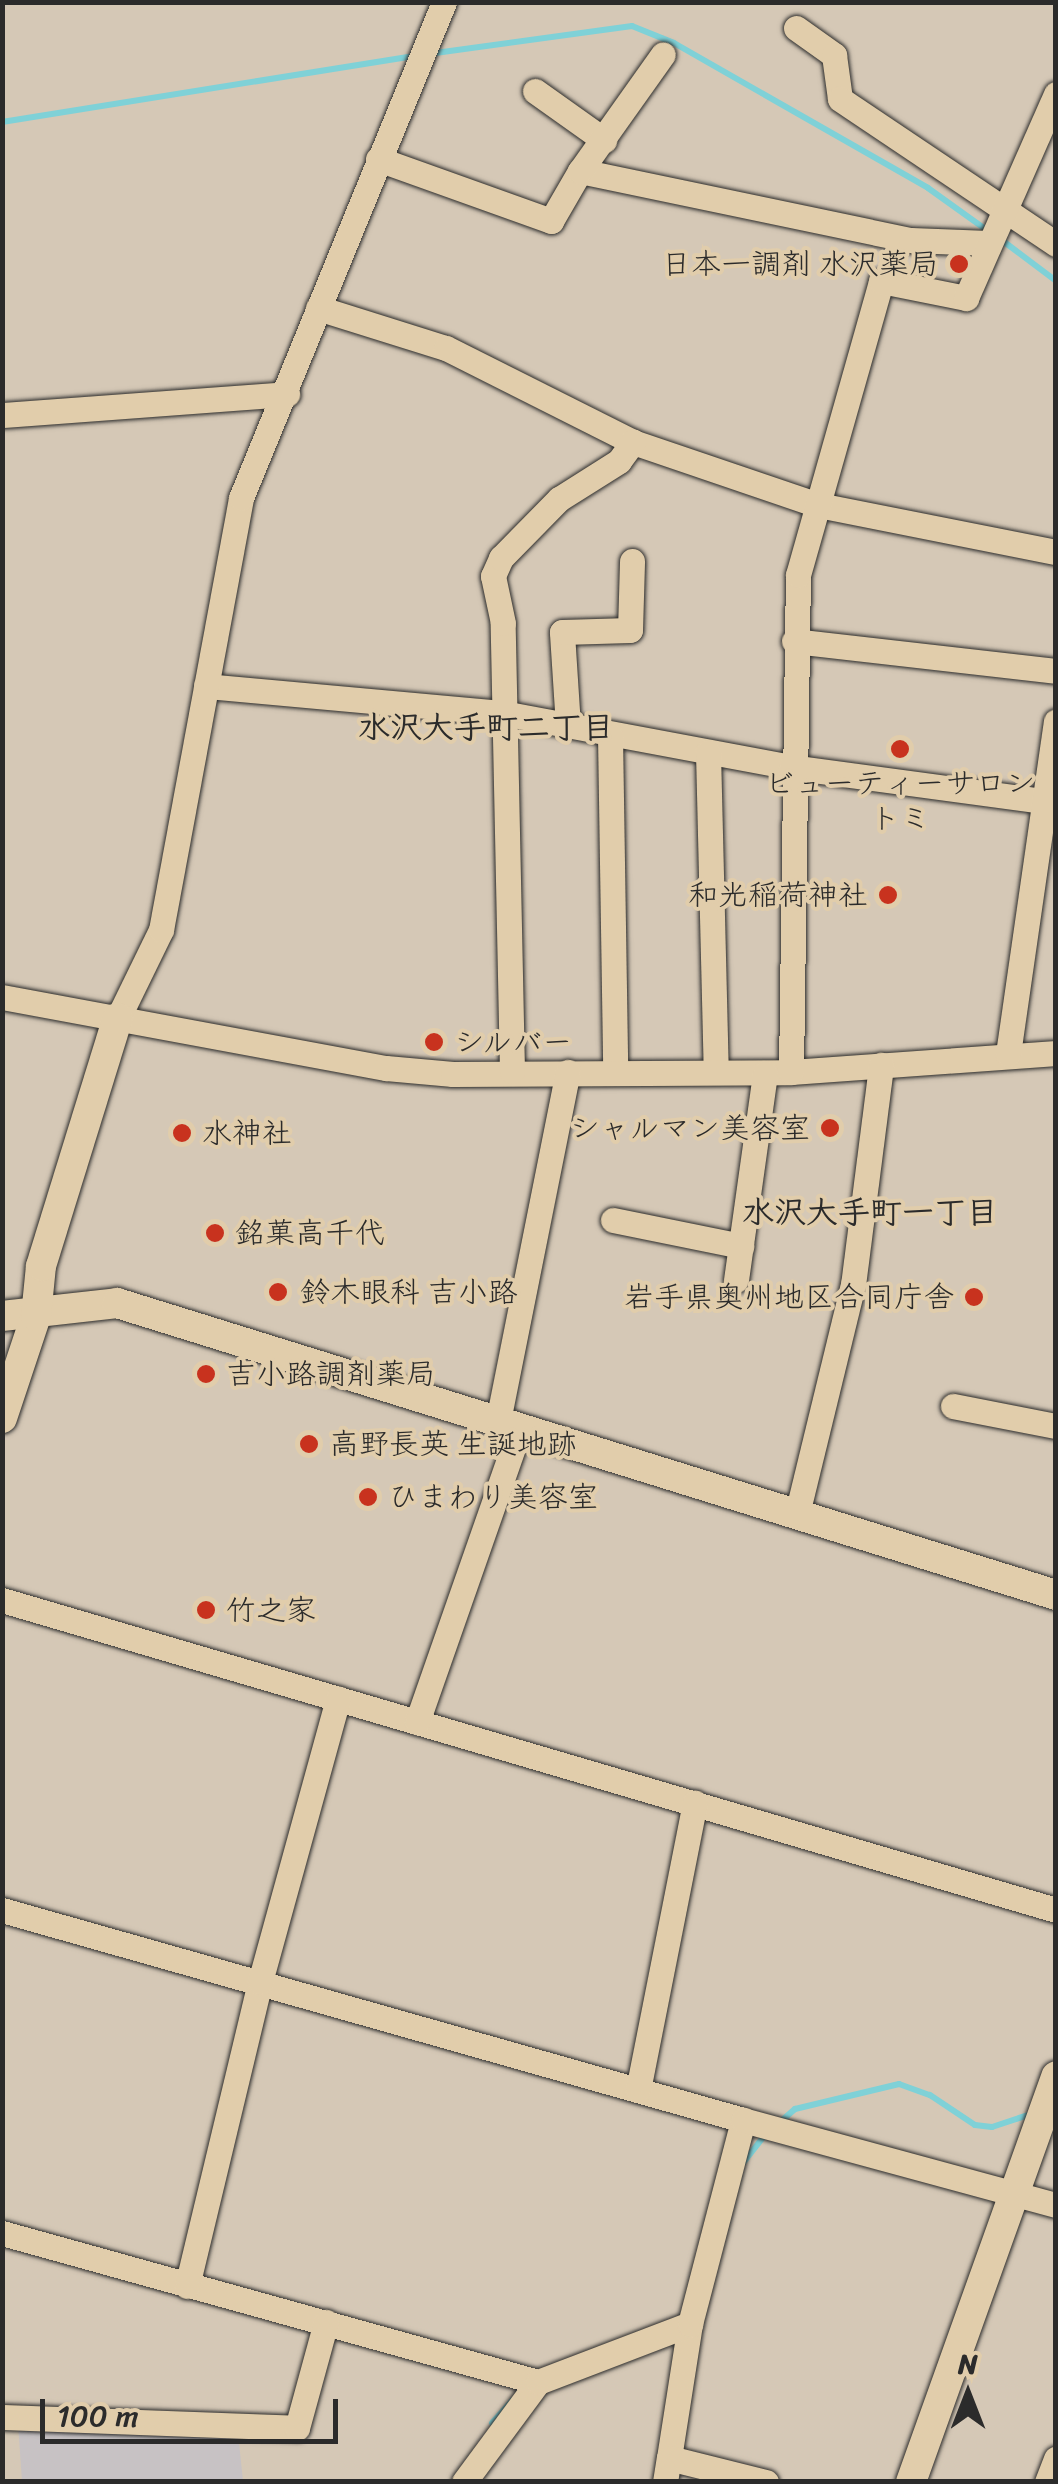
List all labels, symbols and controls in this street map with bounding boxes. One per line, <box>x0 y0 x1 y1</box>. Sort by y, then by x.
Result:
place label: 日本一調剤 水沢薬局 <box>661 246 939 282</box>
marker: 日本一調剤 水沢薬局 <box>948 253 970 275</box>
district label: 水沢大手町二丁目 <box>358 709 614 747</box>
marker: ビューティーサロン トミ <box>889 738 911 760</box>
place label: ビューティーサロン トミ <box>765 765 1035 836</box>
place label: 和光稲荷神社 <box>688 877 868 913</box>
marker: 和光稲荷神社 <box>877 884 899 906</box>
place label: シルバー <box>454 1024 574 1060</box>
marker: シルバー <box>423 1031 445 1053</box>
place label: シャルマン美容室 <box>570 1110 810 1146</box>
place label: 水神社 <box>202 1115 292 1151</box>
marker: シャルマン美容室 <box>819 1117 841 1139</box>
marker: 水神社 <box>171 1122 193 1144</box>
district label: 水沢大手町一丁目 <box>742 1194 998 1232</box>
place label: 銘菓高千代 <box>235 1215 385 1251</box>
marker: 銘菓高千代 <box>204 1222 226 1244</box>
place label: 鈴木眼科 吉小路 <box>300 1274 518 1310</box>
marker: 鈴木眼科 吉小路 <box>265 1279 291 1305</box>
place label: 岩手県奥州地区合同庁舎 <box>624 1279 954 1315</box>
marker: 岩手県奥州地区合同庁舎 <box>963 1286 985 1308</box>
place label: 吉小路調剤薬局 <box>226 1356 436 1392</box>
marker: 吉小路調剤薬局 <box>195 1363 217 1385</box>
place label: 高野長英 生誕地跡 <box>329 1426 577 1462</box>
marker: 高野長英 生誕地跡 <box>298 1433 320 1455</box>
place label: ひまわり美容室 <box>388 1479 598 1515</box>
marker: ひまわり美容室 <box>357 1486 379 1508</box>
place label: 竹之家 <box>226 1592 316 1628</box>
marker: 竹之家 <box>195 1599 217 1621</box>
text: N <box>958 2339 978 2388</box>
north arrow <box>918 2344 1018 2444</box>
scale bar <box>45 2379 342 2441</box>
text: 100 m <box>57 2389 139 2443</box>

